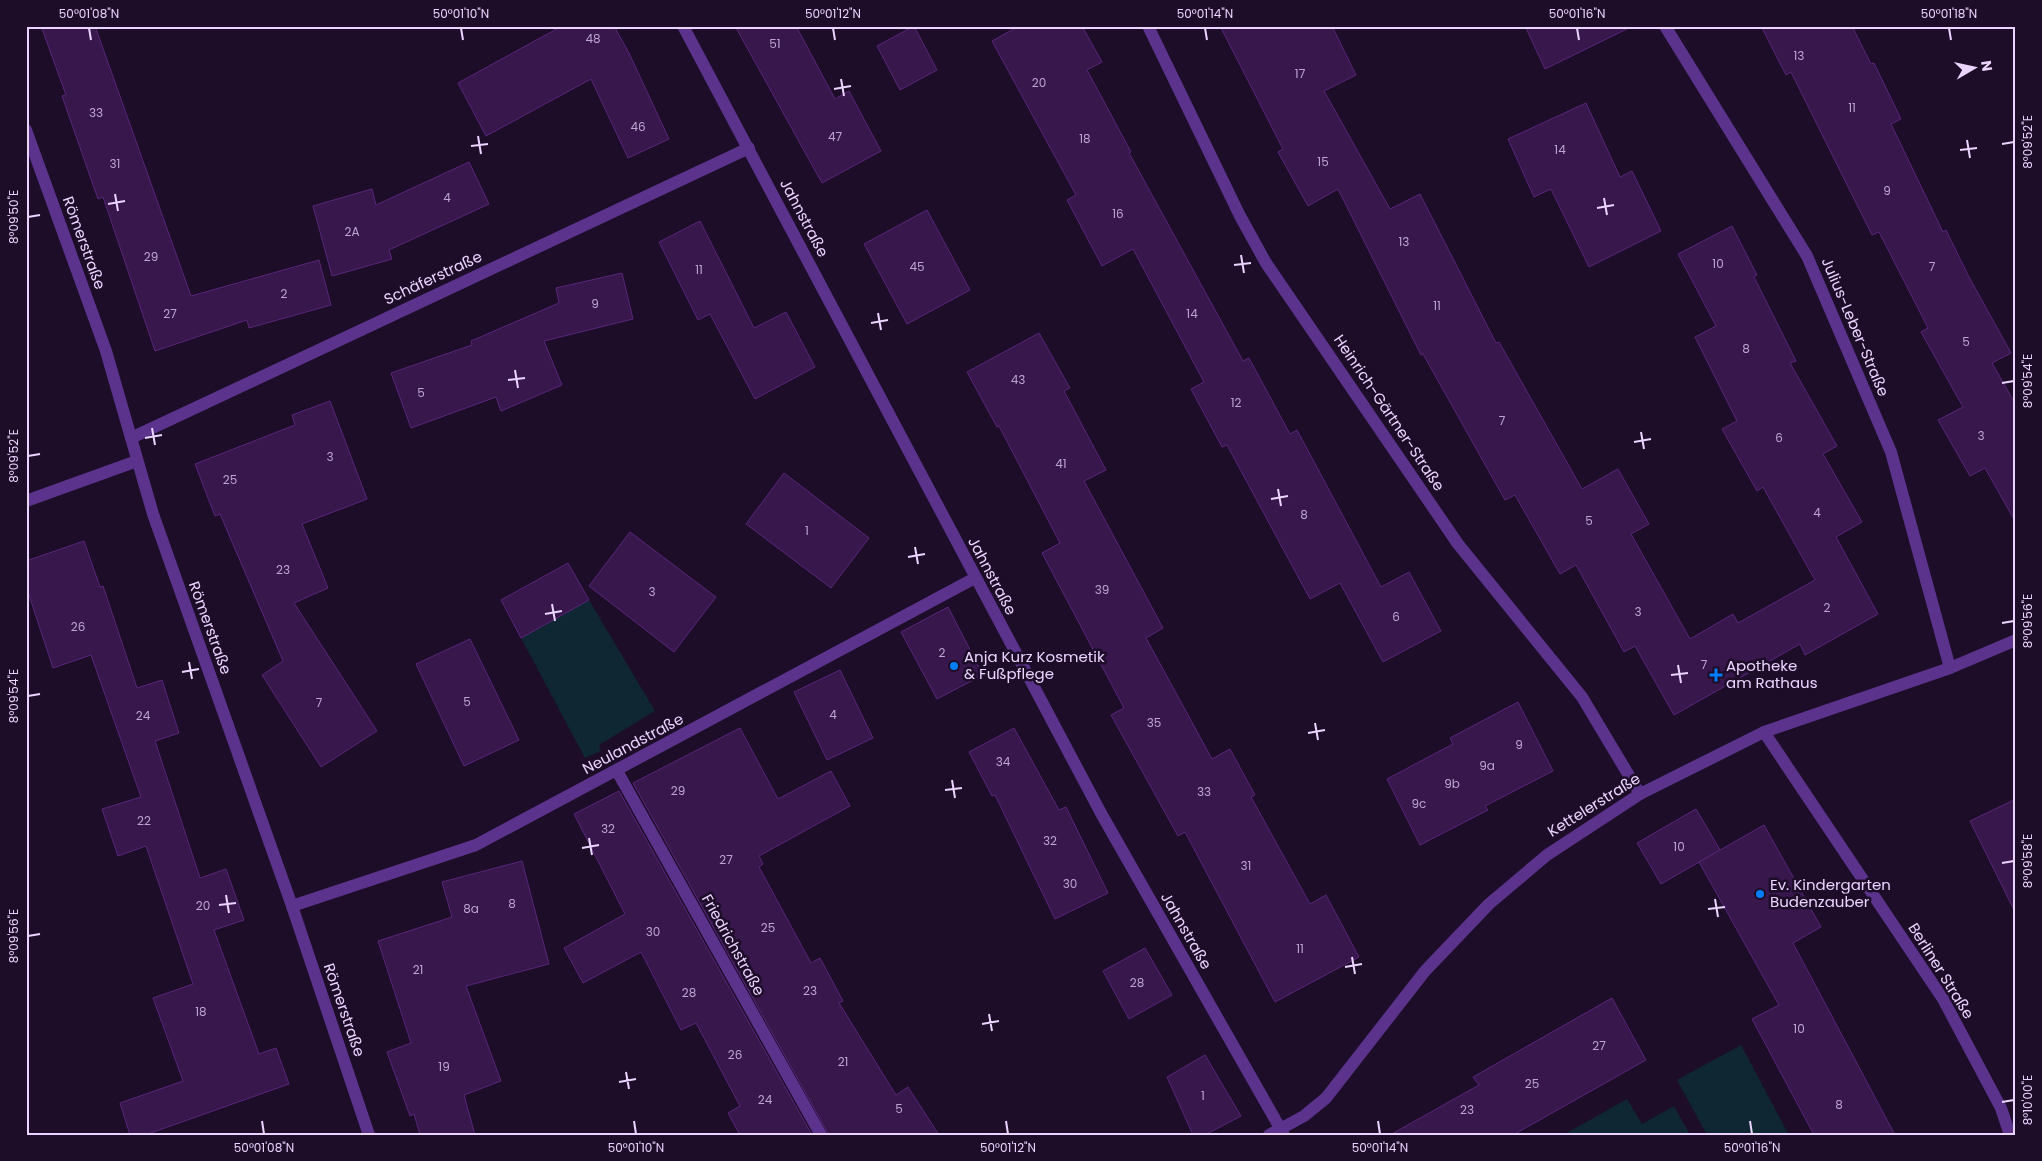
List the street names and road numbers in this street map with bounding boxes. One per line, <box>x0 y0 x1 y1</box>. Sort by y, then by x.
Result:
street label: Jahnstraße <box>775 175 834 261</box>
street label: Römerstraße <box>58 193 111 292</box>
street label: Schäferstraße <box>380 246 485 309</box>
street label: Julius-Leber-Straße <box>1817 254 1894 400</box>
street label: Heinrich-Gärtner-Straße <box>1329 330 1450 495</box>
street label: Jahnstraße <box>963 533 1022 619</box>
street label: Römerstraße <box>184 578 237 677</box>
street label: Neulandstraße <box>579 708 687 779</box>
street label: Kettelerstraße <box>1543 768 1644 841</box>
street label: Jahnstraße <box>1156 888 1217 973</box>
street label: Friedrichstraße <box>697 890 770 999</box>
street label: Berliner Straße <box>1904 919 1979 1023</box>
street label: Römerstraße <box>319 960 370 1059</box>

